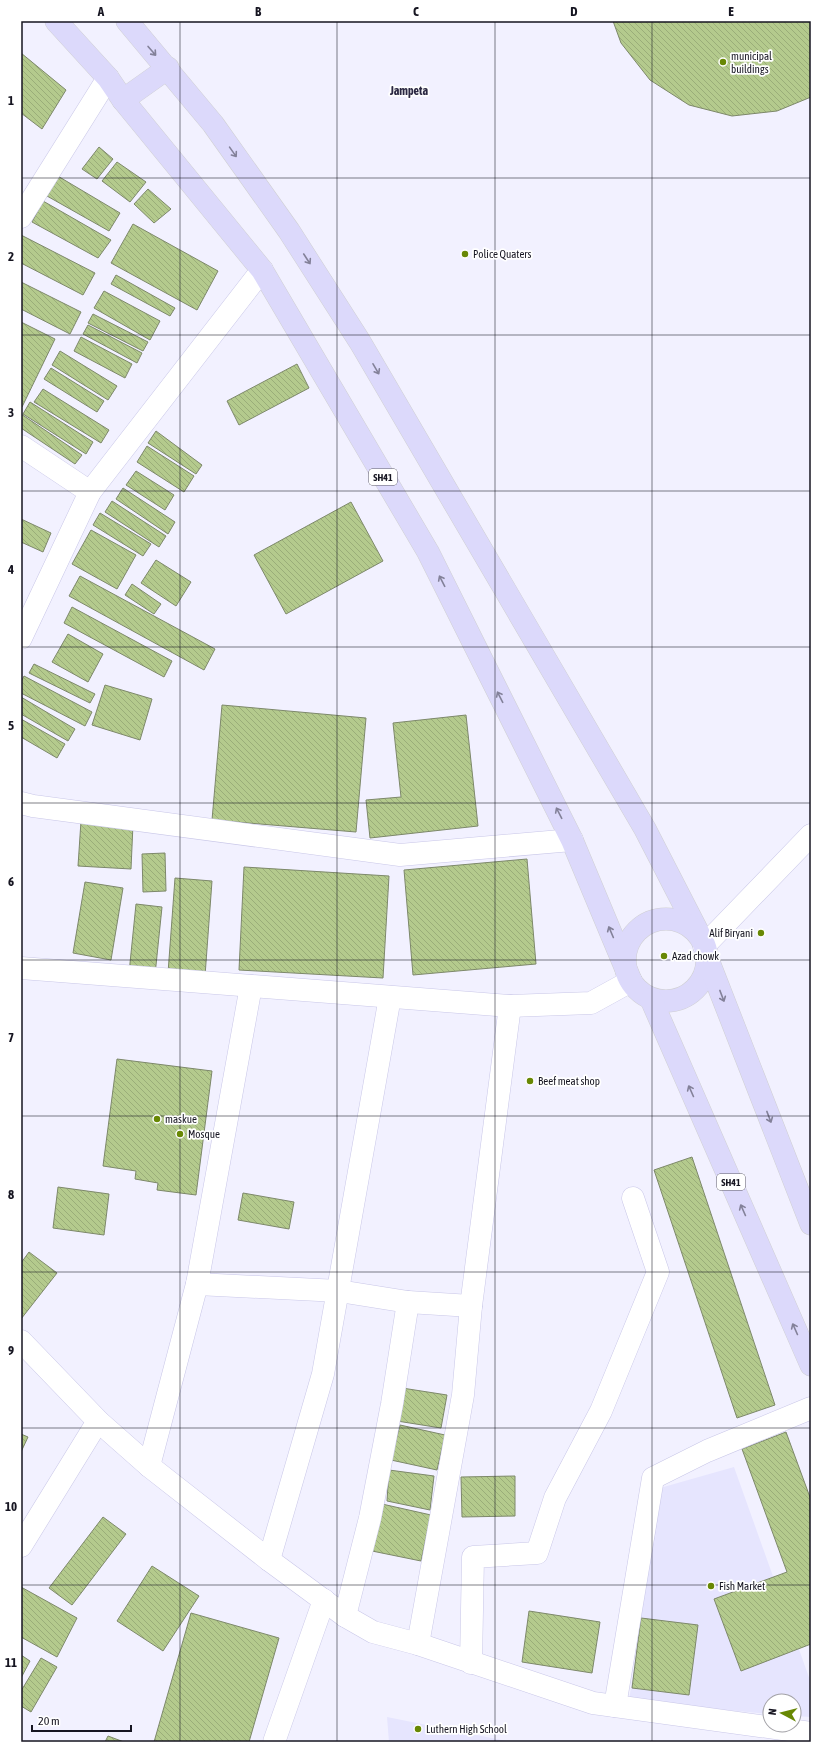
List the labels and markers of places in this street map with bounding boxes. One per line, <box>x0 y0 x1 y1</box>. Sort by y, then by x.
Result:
place label: municipal buildings <box>731 50 772 75</box>
marker: municipal buildings <box>718 57 728 67</box>
place label: Police Quaters <box>473 248 532 260</box>
marker: Police Quaters <box>460 249 470 259</box>
place label: Alif Biryani <box>709 927 753 939</box>
marker: Alif Biryani <box>756 928 766 938</box>
place label: Azad chowk <box>672 950 719 962</box>
marker: Azad chowk <box>659 951 669 961</box>
place label: Beef meat shop <box>538 1075 600 1087</box>
marker: Beef meat shop <box>525 1076 535 1086</box>
place label: maskue <box>165 1113 197 1125</box>
marker: maskue <box>152 1114 162 1124</box>
place label: Mosque <box>188 1128 220 1140</box>
marker: Mosque <box>175 1129 185 1139</box>
place label: Fish Market <box>719 1580 765 1592</box>
marker: Fish Market <box>706 1581 716 1591</box>
place label: Luthern High School <box>426 1723 507 1735</box>
marker: Luthern High School <box>413 1724 423 1734</box>

